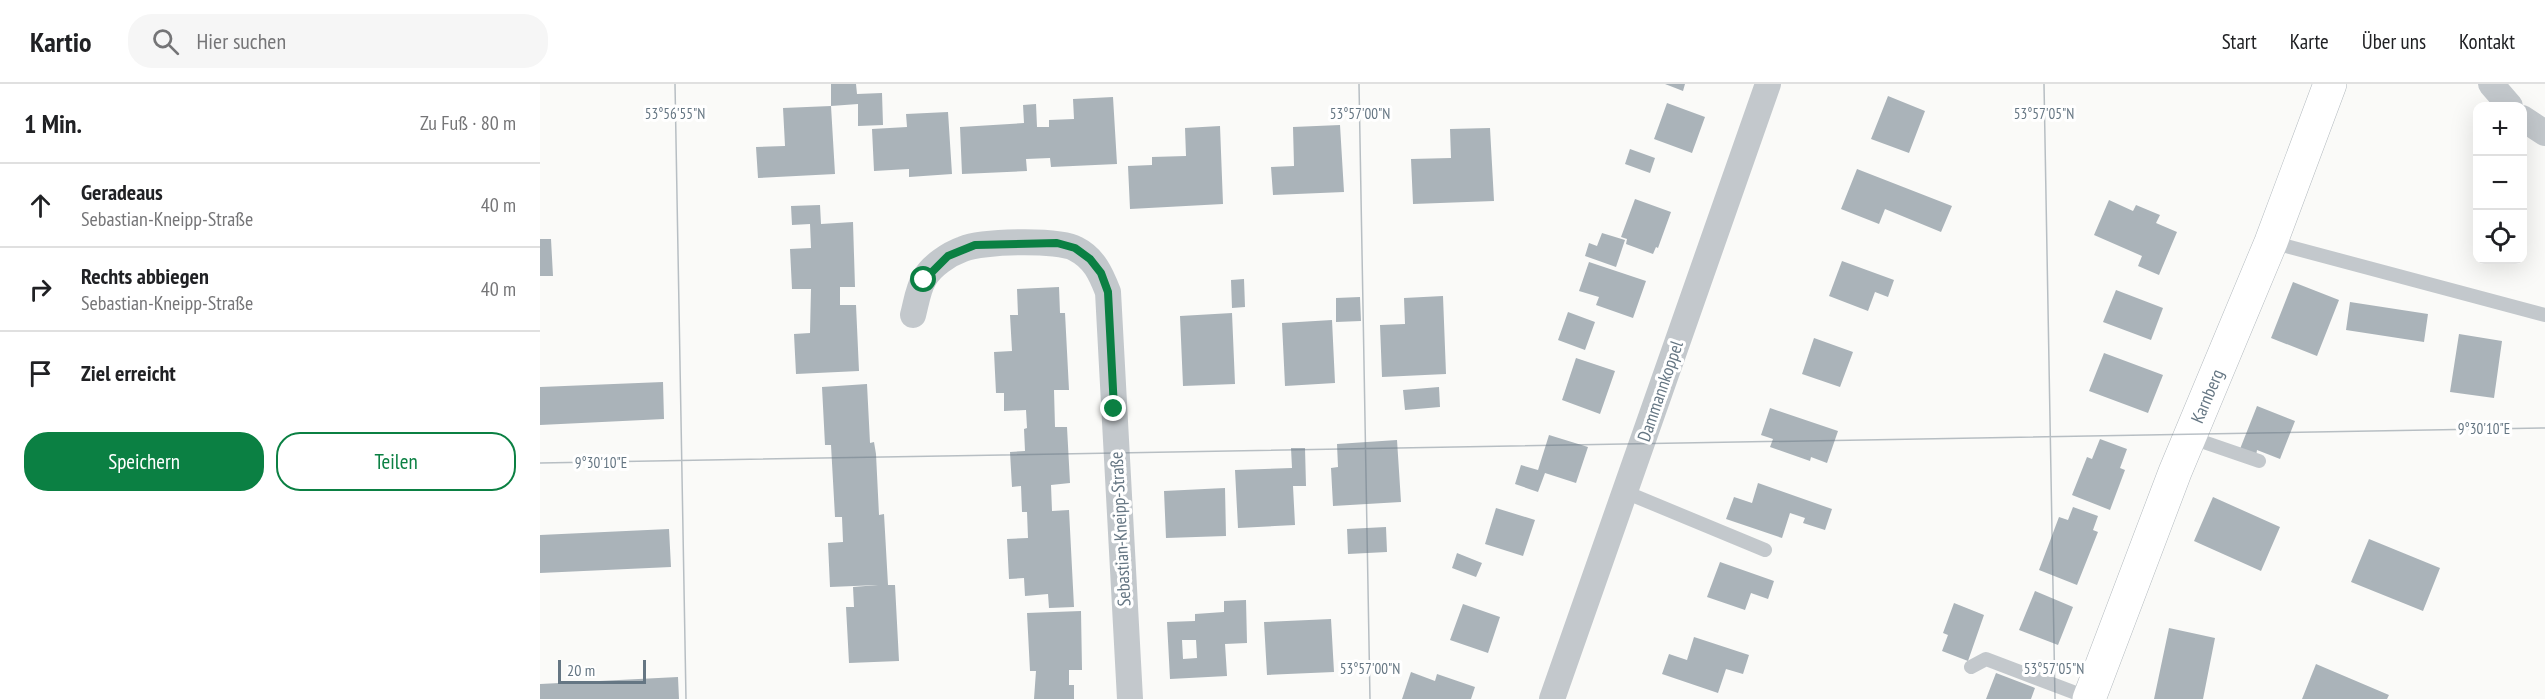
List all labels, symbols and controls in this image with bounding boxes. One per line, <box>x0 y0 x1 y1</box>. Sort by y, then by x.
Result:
search box <box>128 14 548 68</box>
text: Kartio <box>30 23 92 60</box>
icon: search <box>149 25 182 58</box>
text: Hier suchen <box>197 27 286 55</box>
text: Start <box>2222 28 2257 55</box>
text: Karte <box>2290 28 2329 55</box>
text: Über uns <box>2362 28 2426 55</box>
text: Kontakt <box>2459 28 2515 55</box>
map controls <box>2473 102 2527 264</box>
button: + <box>2473 102 2527 156</box>
text: 53°56'55"N <box>645 104 705 123</box>
text: 53°57'00"N <box>1330 104 1390 123</box>
text: 53°57'05"N <box>2014 104 2074 123</box>
text: 1 Min. <box>24 107 82 140</box>
text: Zu Fuß · 80 m <box>420 110 516 136</box>
button: − <box>2473 156 2527 210</box>
text: Geradeaus <box>81 178 163 206</box>
icon: ahead <box>24 189 57 222</box>
text: 40 m <box>481 192 516 218</box>
text: Sebastian-Kneipp-Straße <box>81 206 253 232</box>
button: locate <box>2473 210 2527 264</box>
text: Rechts abbiegen <box>81 262 209 290</box>
route start <box>910 266 936 292</box>
icon: right <box>24 273 57 306</box>
text: 40 m <box>481 276 516 302</box>
text: Sebastian-Kneipp-Straße <box>81 290 253 316</box>
street label: Dammannkoppel <box>1632 337 1688 444</box>
icon: arrive <box>24 357 57 390</box>
text: Ziel erreicht <box>81 359 176 387</box>
street label: Karnberg <box>2185 366 2229 426</box>
route end <box>1100 395 1126 421</box>
text: 9°30'10"E <box>2458 419 2510 438</box>
button: Speichern <box>24 432 264 491</box>
button: Teilen <box>276 432 516 491</box>
street label: Sebastian-Kneipp-Straße <box>1104 451 1136 607</box>
text: 9°30'10"E <box>575 453 627 472</box>
scale bar <box>558 657 646 684</box>
text: 53°57'00"N <box>1340 659 1400 678</box>
text: 53°57'05"N <box>2024 659 2084 678</box>
text: 20 m <box>567 660 595 680</box>

